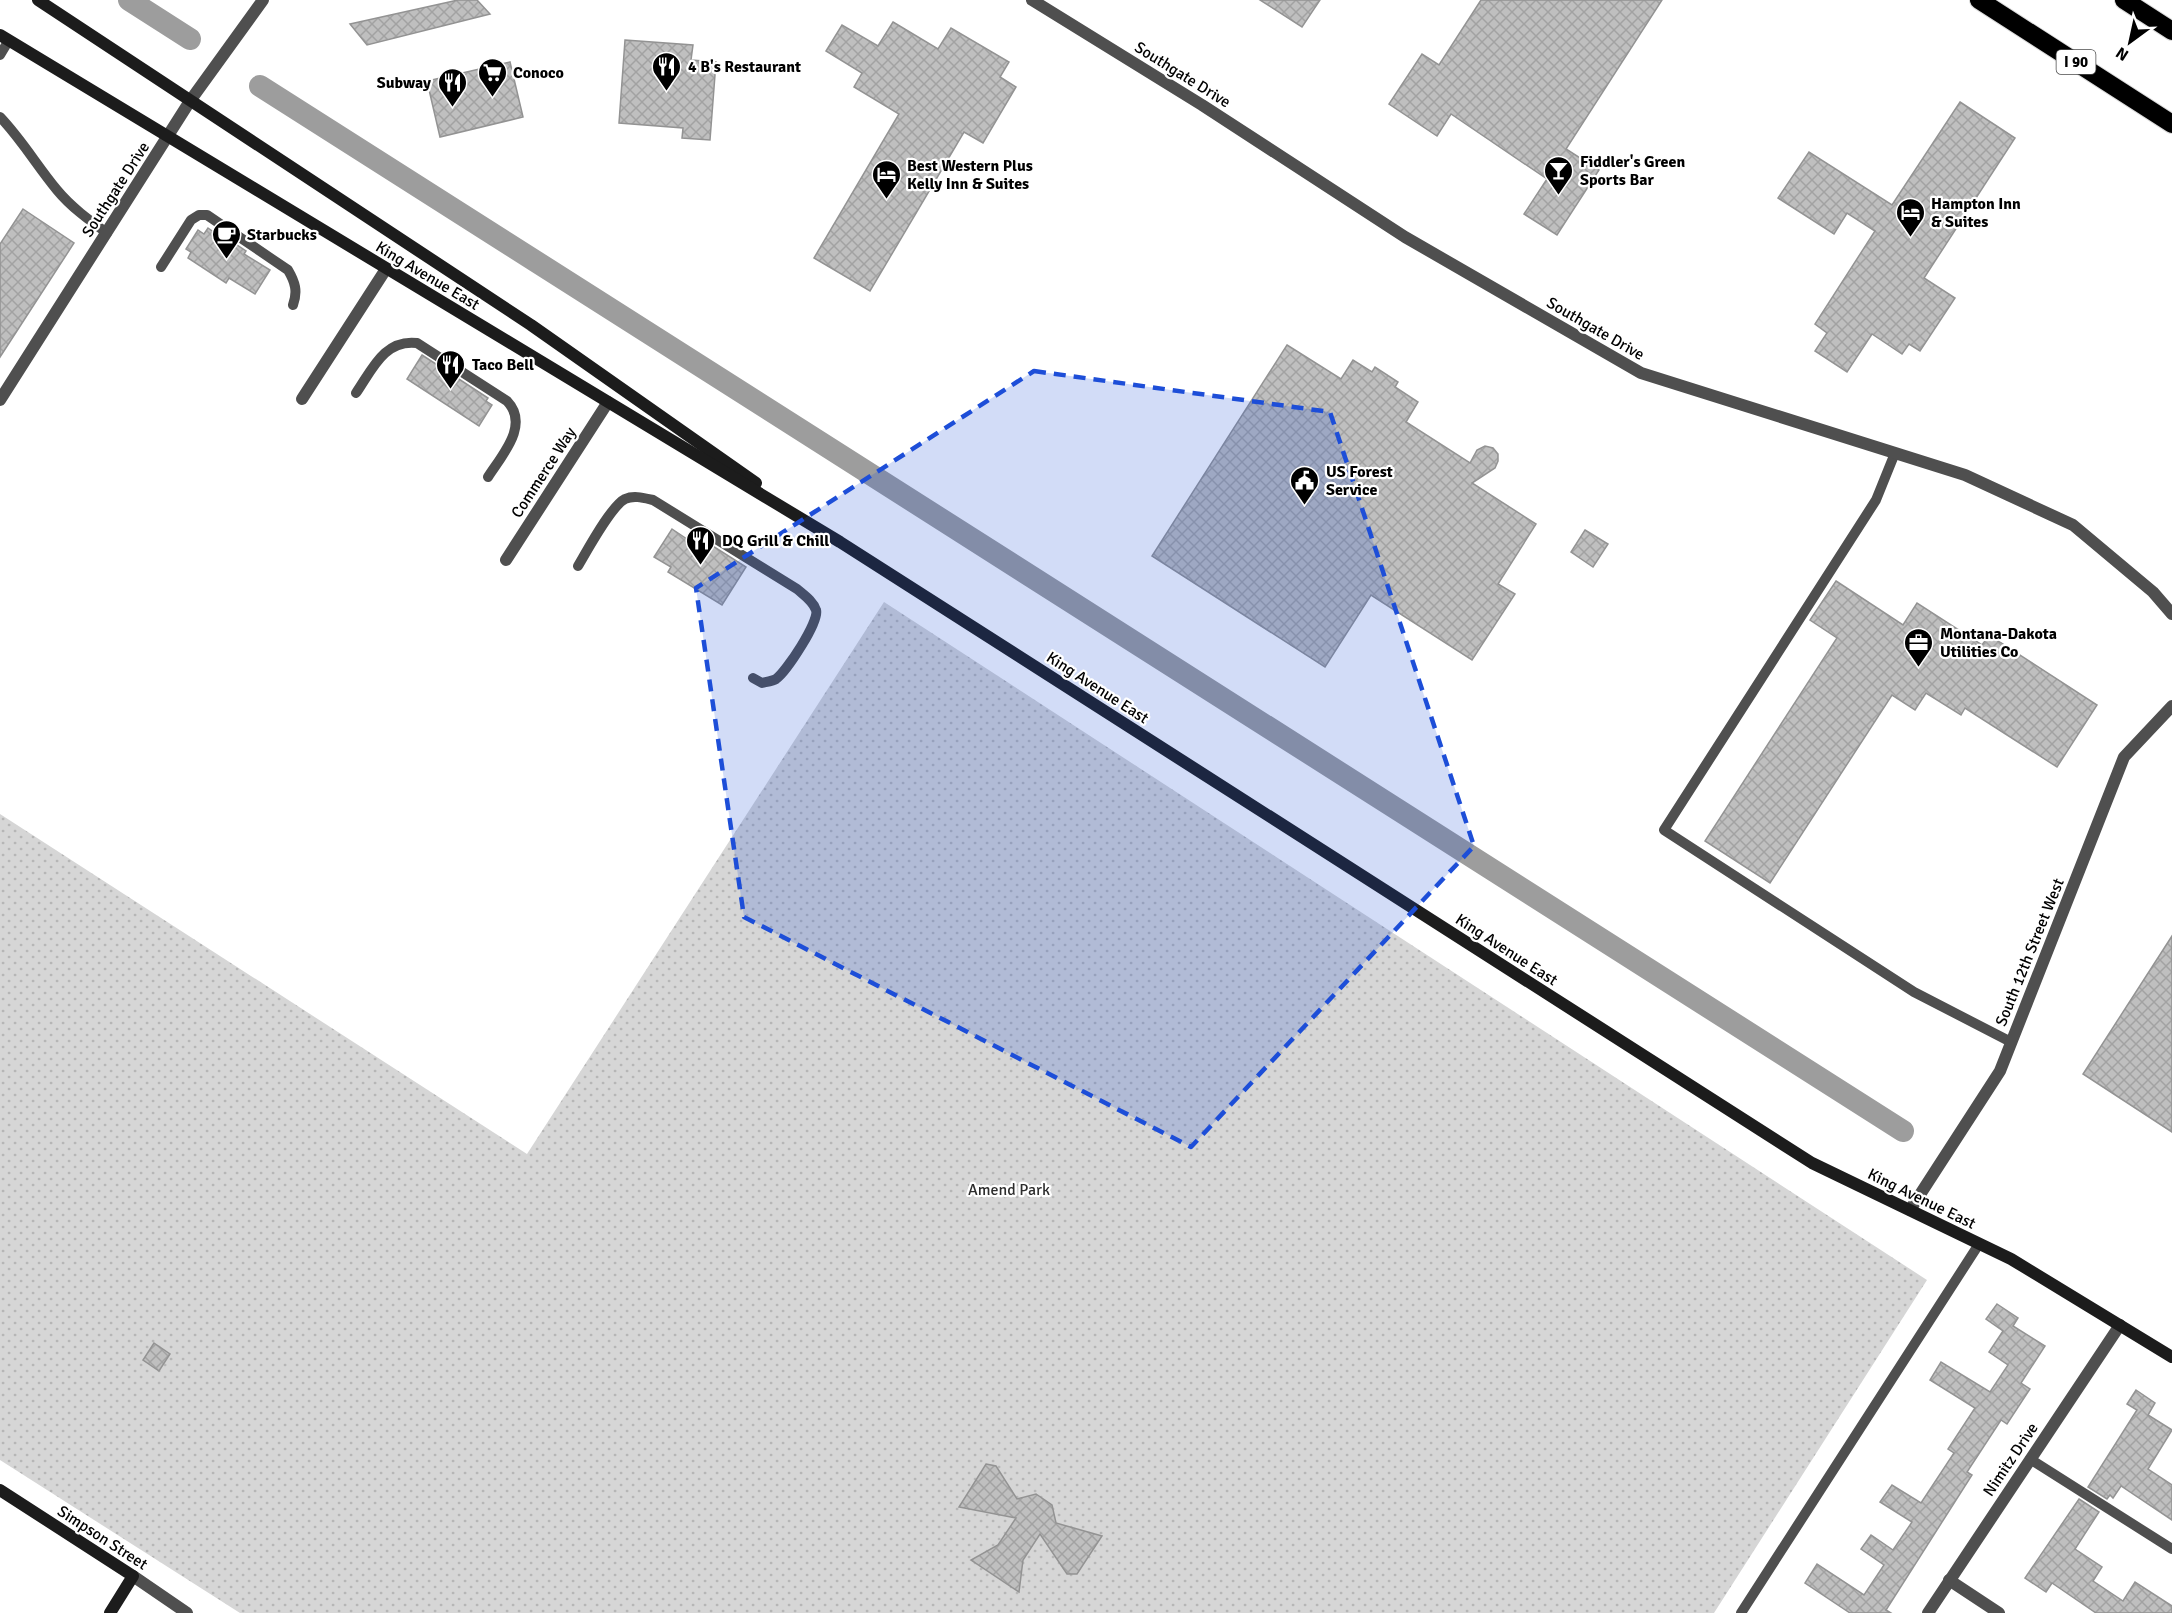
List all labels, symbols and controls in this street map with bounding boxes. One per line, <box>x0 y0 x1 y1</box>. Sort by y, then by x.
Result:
north arrow <box>2100 12 2160 72</box>
street label: Southgate Drive <box>1131 37 1234 112</box>
text: N <box>2112 42 2132 65</box>
restaurant icon: 4 B's Restaurant <box>651 50 683 92</box>
road number: I 90 <box>2056 50 2096 74</box>
supermarket icon: Conoco <box>476 56 508 98</box>
place label: 4 B's Restaurant <box>688 57 801 77</box>
place label: Conoco <box>513 63 564 83</box>
restaurant icon: Subway <box>436 66 468 108</box>
place label: Subway <box>377 73 431 93</box>
street label: Southgate Drive <box>78 138 154 241</box>
place label: Fiddler's Green Sports Bar <box>1580 152 1685 190</box>
bar icon: Fiddler's Green Sports Bar <box>1543 154 1575 196</box>
place label: Best Western Plus Kelly Inn & Suites <box>907 156 1033 194</box>
hotel icon: Best Western Plus Kelly Inn & Suites <box>870 158 902 200</box>
place label: Hampton Inn & Suites <box>1931 194 2021 232</box>
hotel icon: Hampton Inn & Suites <box>1894 196 1926 238</box>
cafe icon: Starbucks <box>210 218 242 260</box>
place label: Starbucks <box>247 225 317 245</box>
street label: King Avenue East <box>372 237 483 315</box>
street label: Southgate Drive <box>1543 293 1648 365</box>
restaurant icon: Taco Bell <box>435 348 467 390</box>
place label: Taco Bell <box>472 355 534 375</box>
street label: Commerce Way <box>507 423 581 522</box>
place label: US Forest Service <box>1326 462 1393 500</box>
public building icon: US Forest Service <box>1289 464 1321 506</box>
restaurant icon: DQ Grill & Chill <box>685 524 717 566</box>
place label: DQ Grill & Chill <box>722 531 829 551</box>
place label: Montana-Dakota Utilities Co <box>1940 624 2057 662</box>
office icon: Montana-Dakota Utilities Co <box>1903 626 1935 668</box>
street label: King Avenue East <box>1043 647 1153 729</box>
street label: South 12th Street West <box>1991 875 2069 1029</box>
street label: King Avenue East <box>1452 909 1562 991</box>
street label: King Avenue East <box>1864 1164 1979 1234</box>
park label: Amend Park <box>968 1180 1050 1200</box>
street label: Nimitz Drive <box>1979 1419 2043 1500</box>
street label: Simpson Street <box>54 1501 152 1575</box>

